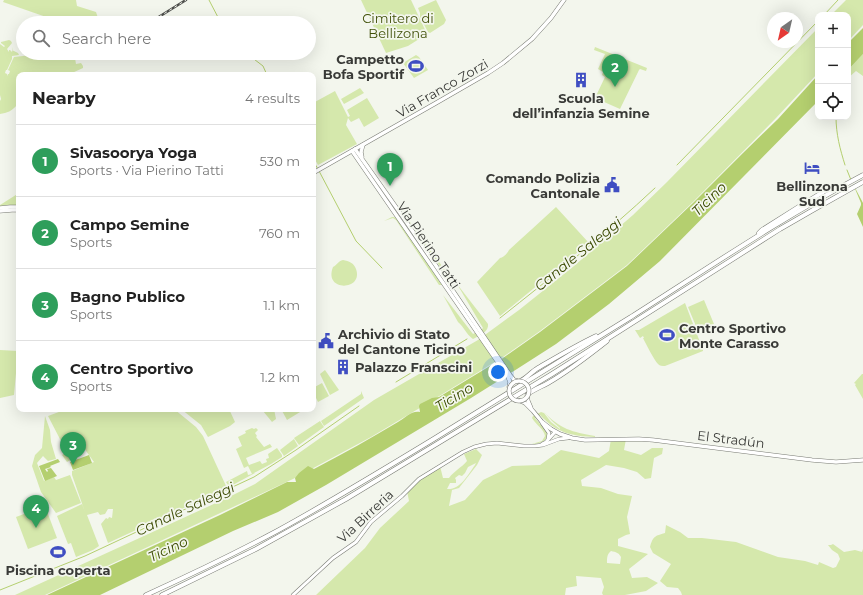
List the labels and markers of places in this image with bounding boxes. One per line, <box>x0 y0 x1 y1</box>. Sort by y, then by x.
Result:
place label: Campetto Bofa Sportif <box>323 51 405 82</box>
pin: 2 <box>602 54 628 87</box>
sports icon: Campetto Bofa Sportif <box>407 57 425 75</box>
building icon: Scuola dell’infanzia Semine <box>572 71 590 89</box>
place label: Scuola dell’infanzia Semine <box>512 90 650 121</box>
pin: 1 <box>377 153 403 186</box>
hotel icon: Bellinzona Sud <box>803 159 821 177</box>
place label: Comando Polizia Cantonale <box>486 170 600 201</box>
public building icon: Comando Polizia Cantonale <box>603 176 621 194</box>
place label: Bellinzona Sud <box>776 178 848 209</box>
place label: Centro Sportivo Monte Carasso <box>679 320 786 351</box>
place label: Archivio di Stato del Cantone Ticino <box>337 326 466 357</box>
sports icon: Centro Sportivo Monte Carasso <box>658 326 676 344</box>
public building icon: Archivio di Stato del Cantone Ticino <box>317 332 335 350</box>
building icon: Palazzo Franscini <box>334 358 352 376</box>
place label: Palazzo Franscini <box>355 359 472 375</box>
pin: 3 <box>60 432 86 465</box>
pin: 4 <box>23 495 49 528</box>
sports icon: Piscina coperta <box>49 543 67 561</box>
place label: Piscina coperta <box>5 562 111 578</box>

